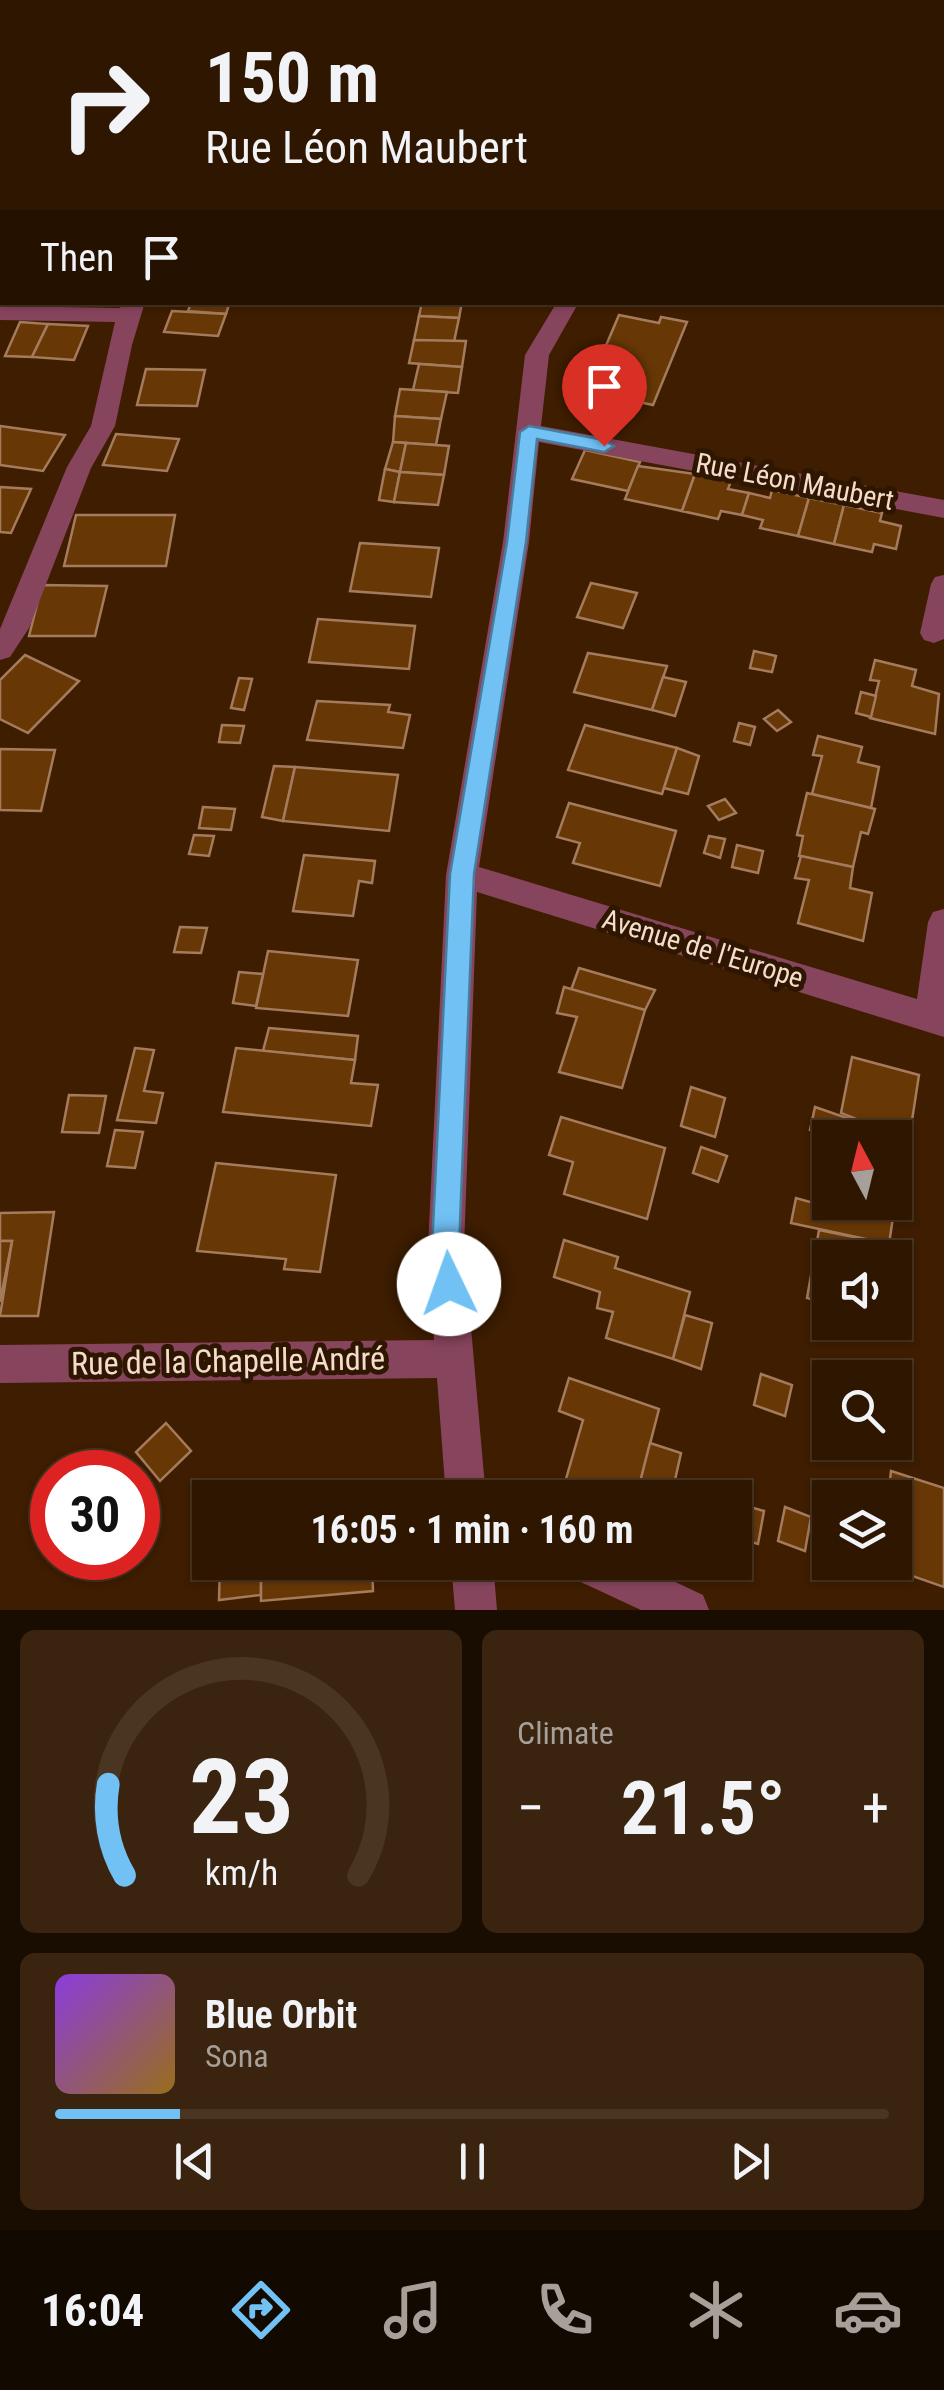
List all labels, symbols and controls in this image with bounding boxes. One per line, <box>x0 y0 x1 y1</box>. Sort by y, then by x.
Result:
text: 150 m <box>205 37 379 119</box>
icon: right <box>40 40 170 170</box>
text: Rue Léon Maubert <box>205 121 528 174</box>
icon: arrive <box>134 230 189 285</box>
text: Then <box>40 236 114 280</box>
pin <box>562 344 647 447</box>
icon: arrive <box>577 359 632 414</box>
street label: Rue Léon Maubert <box>693 446 897 517</box>
street label: Avenue de l'Europe <box>598 902 807 995</box>
north arrow <box>812 1120 912 1220</box>
map controls <box>812 1120 912 1580</box>
position arrow <box>397 1232 501 1336</box>
button: sound <box>812 1240 912 1340</box>
street label: Rue de la Chapelle André <box>71 1339 385 1383</box>
button: search <box>812 1360 912 1460</box>
speed limit sign: 30 <box>30 1450 160 1580</box>
button: layers <box>812 1480 912 1580</box>
text: 16:05 · 1 min · 160 m <box>311 1508 633 1552</box>
text: Climate <box>517 1714 614 1752</box>
text: 23 <box>188 1737 294 1858</box>
text: 21.5° <box>621 1764 785 1852</box>
text: − <box>517 1776 545 1840</box>
text: + <box>862 1776 889 1840</box>
text: km/h <box>204 1852 278 1894</box>
text: Blue Orbit <box>205 1993 357 2037</box>
text: Sona <box>205 2037 268 2075</box>
icon: previous <box>167 2134 222 2189</box>
icon: pause <box>445 2134 500 2189</box>
icon: next <box>723 2134 778 2189</box>
icon: directions <box>226 2275 296 2345</box>
icon: music <box>378 2275 448 2345</box>
icon: phone <box>530 2275 600 2345</box>
icon: climate <box>681 2275 751 2345</box>
icon: car <box>833 2275 903 2345</box>
text: 16:04 <box>41 2284 144 2337</box>

